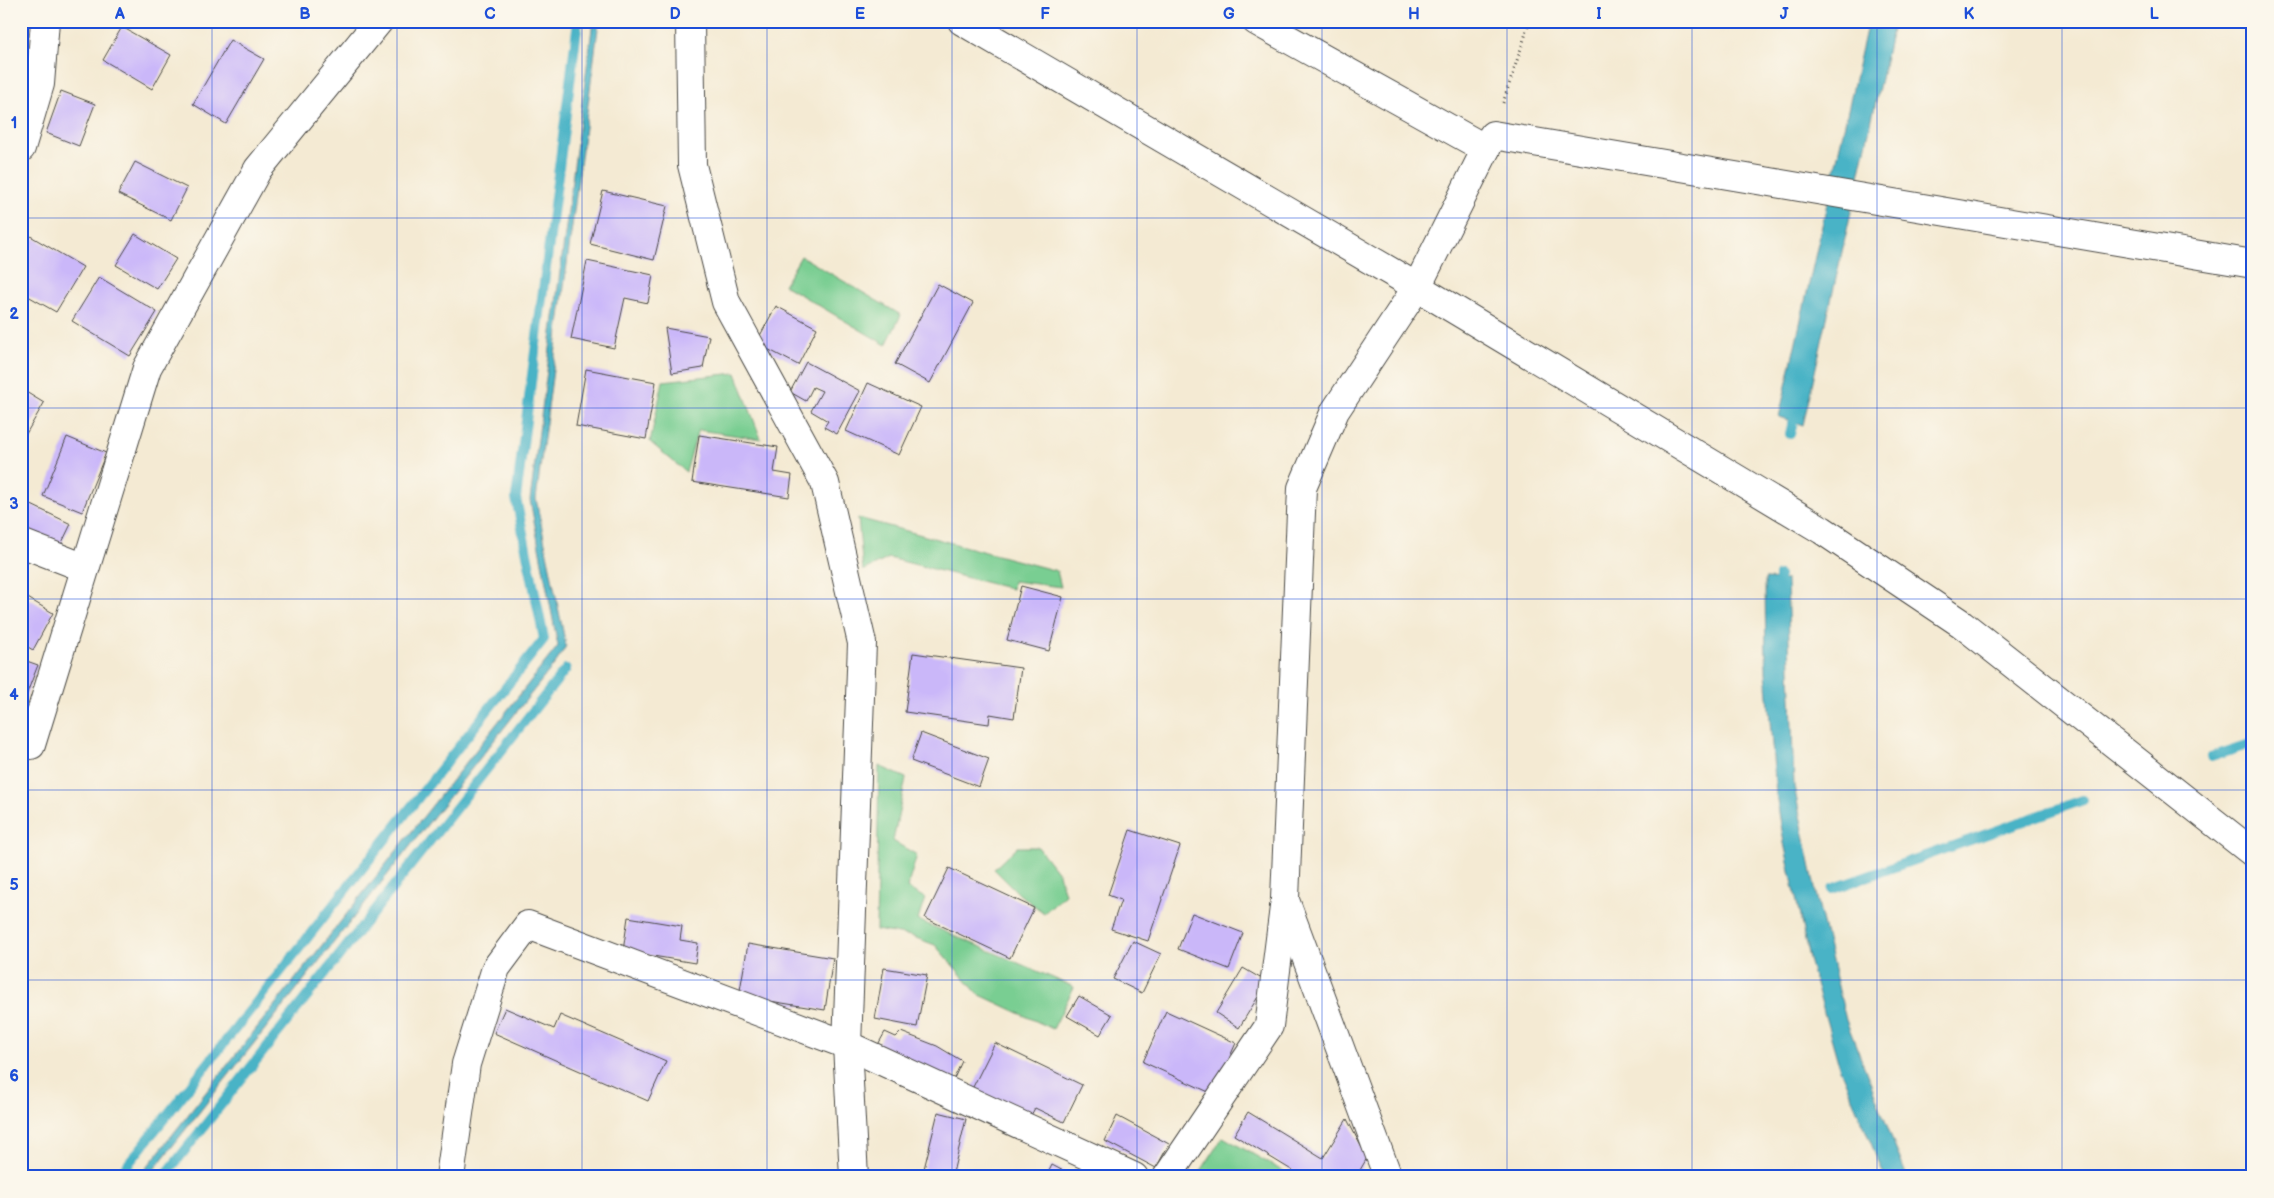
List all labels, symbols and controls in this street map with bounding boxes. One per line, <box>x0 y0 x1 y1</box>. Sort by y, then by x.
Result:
text: A <box>114 5 125 24</box>
text: B <box>299 5 311 24</box>
text: C <box>484 5 496 24</box>
text: D <box>669 5 681 24</box>
text: E <box>855 5 865 24</box>
text: F <box>1040 5 1050 24</box>
text: G <box>1223 5 1235 24</box>
text: H <box>1408 5 1420 24</box>
text: I <box>1596 5 1602 24</box>
text: J <box>1780 5 1789 24</box>
text: K <box>1964 5 1975 24</box>
text: L <box>2149 5 2159 24</box>
text: 1 <box>11 114 17 133</box>
text: 2 <box>9 305 19 324</box>
text: 3 <box>9 495 19 514</box>
text: 4 <box>9 686 19 705</box>
text: 5 <box>9 876 19 895</box>
text: 6 <box>9 1067 19 1086</box>

